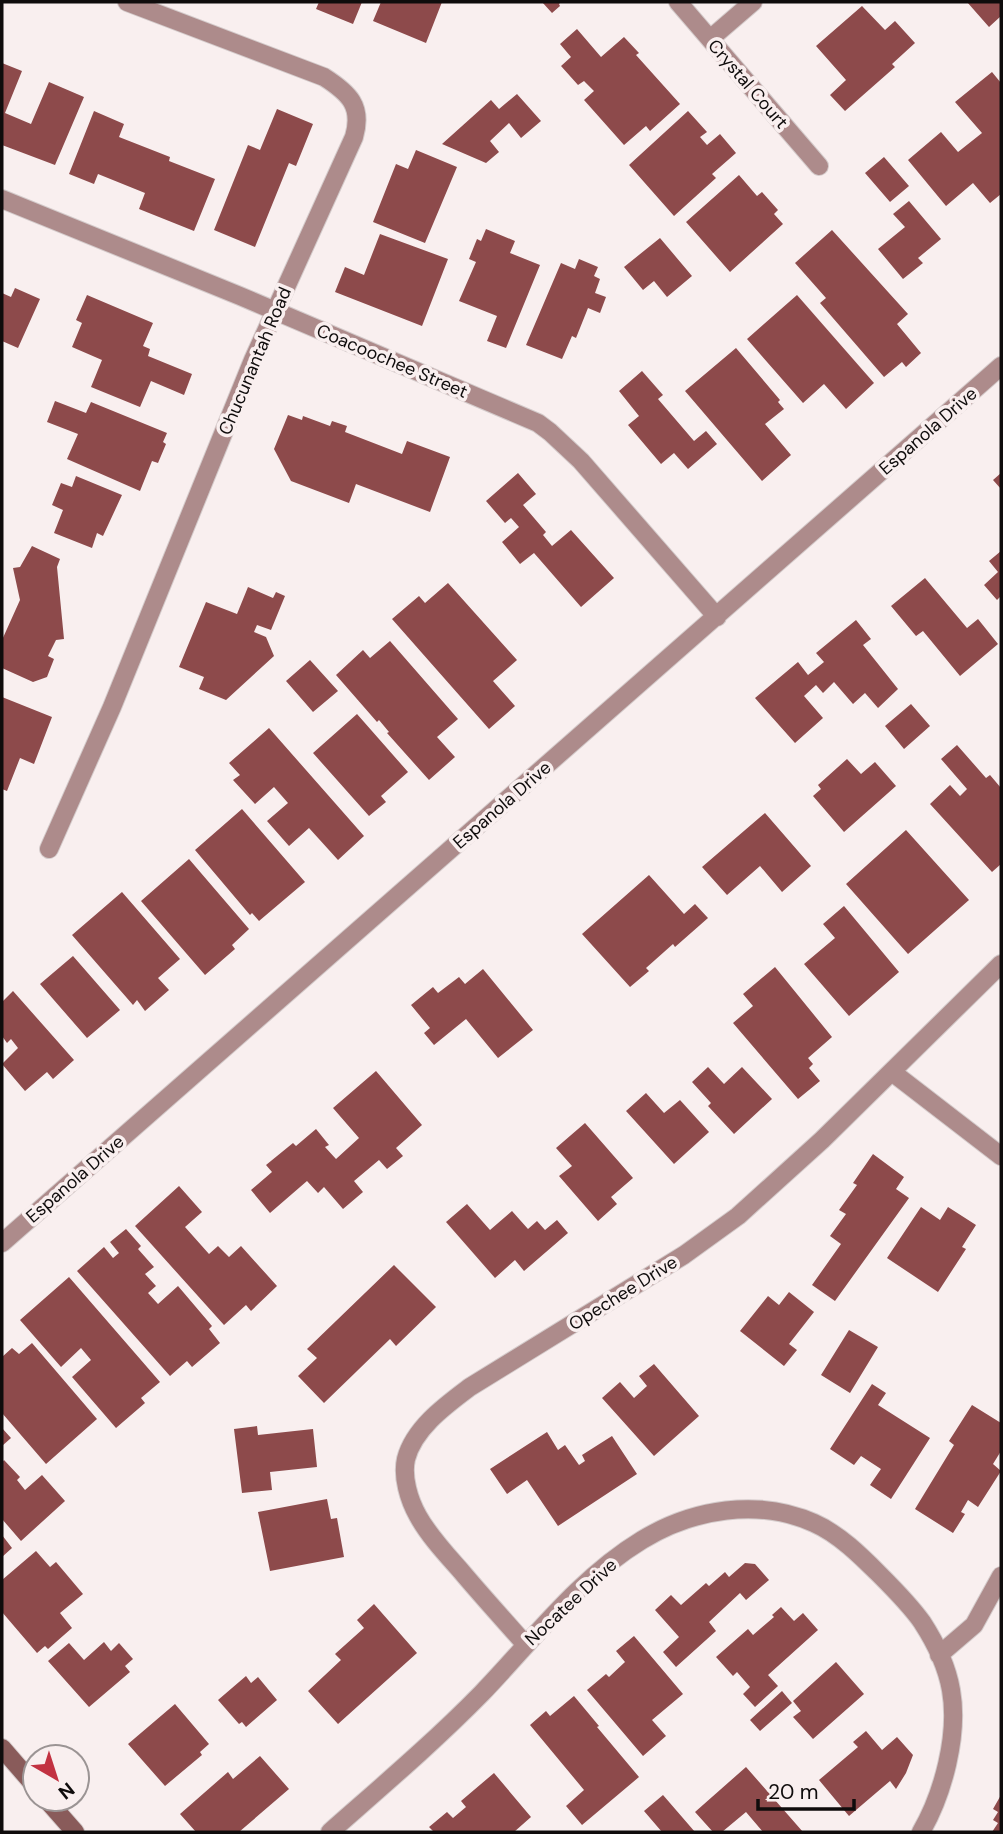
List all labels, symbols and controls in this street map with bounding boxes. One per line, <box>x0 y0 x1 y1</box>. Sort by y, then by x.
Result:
street label: Crystal Court <box>703 34 793 134</box>
street label: Chucunantah Road <box>213 283 297 439</box>
street label: Coacoochee Street <box>313 318 471 404</box>
street label: Espanola Drive <box>874 382 982 480</box>
street label: Espanola Drive <box>448 756 556 854</box>
street label: Espanola Drive <box>21 1130 129 1228</box>
street label: Opechee Drive <box>564 1250 682 1336</box>
street label: Nocatee Drive <box>520 1553 622 1651</box>
north arrow <box>21 1743 91 1813</box>
scale bar <box>758 1768 854 1812</box>
text: N <box>53 1777 80 1805</box>
text: 20 m <box>768 1778 819 1806</box>

